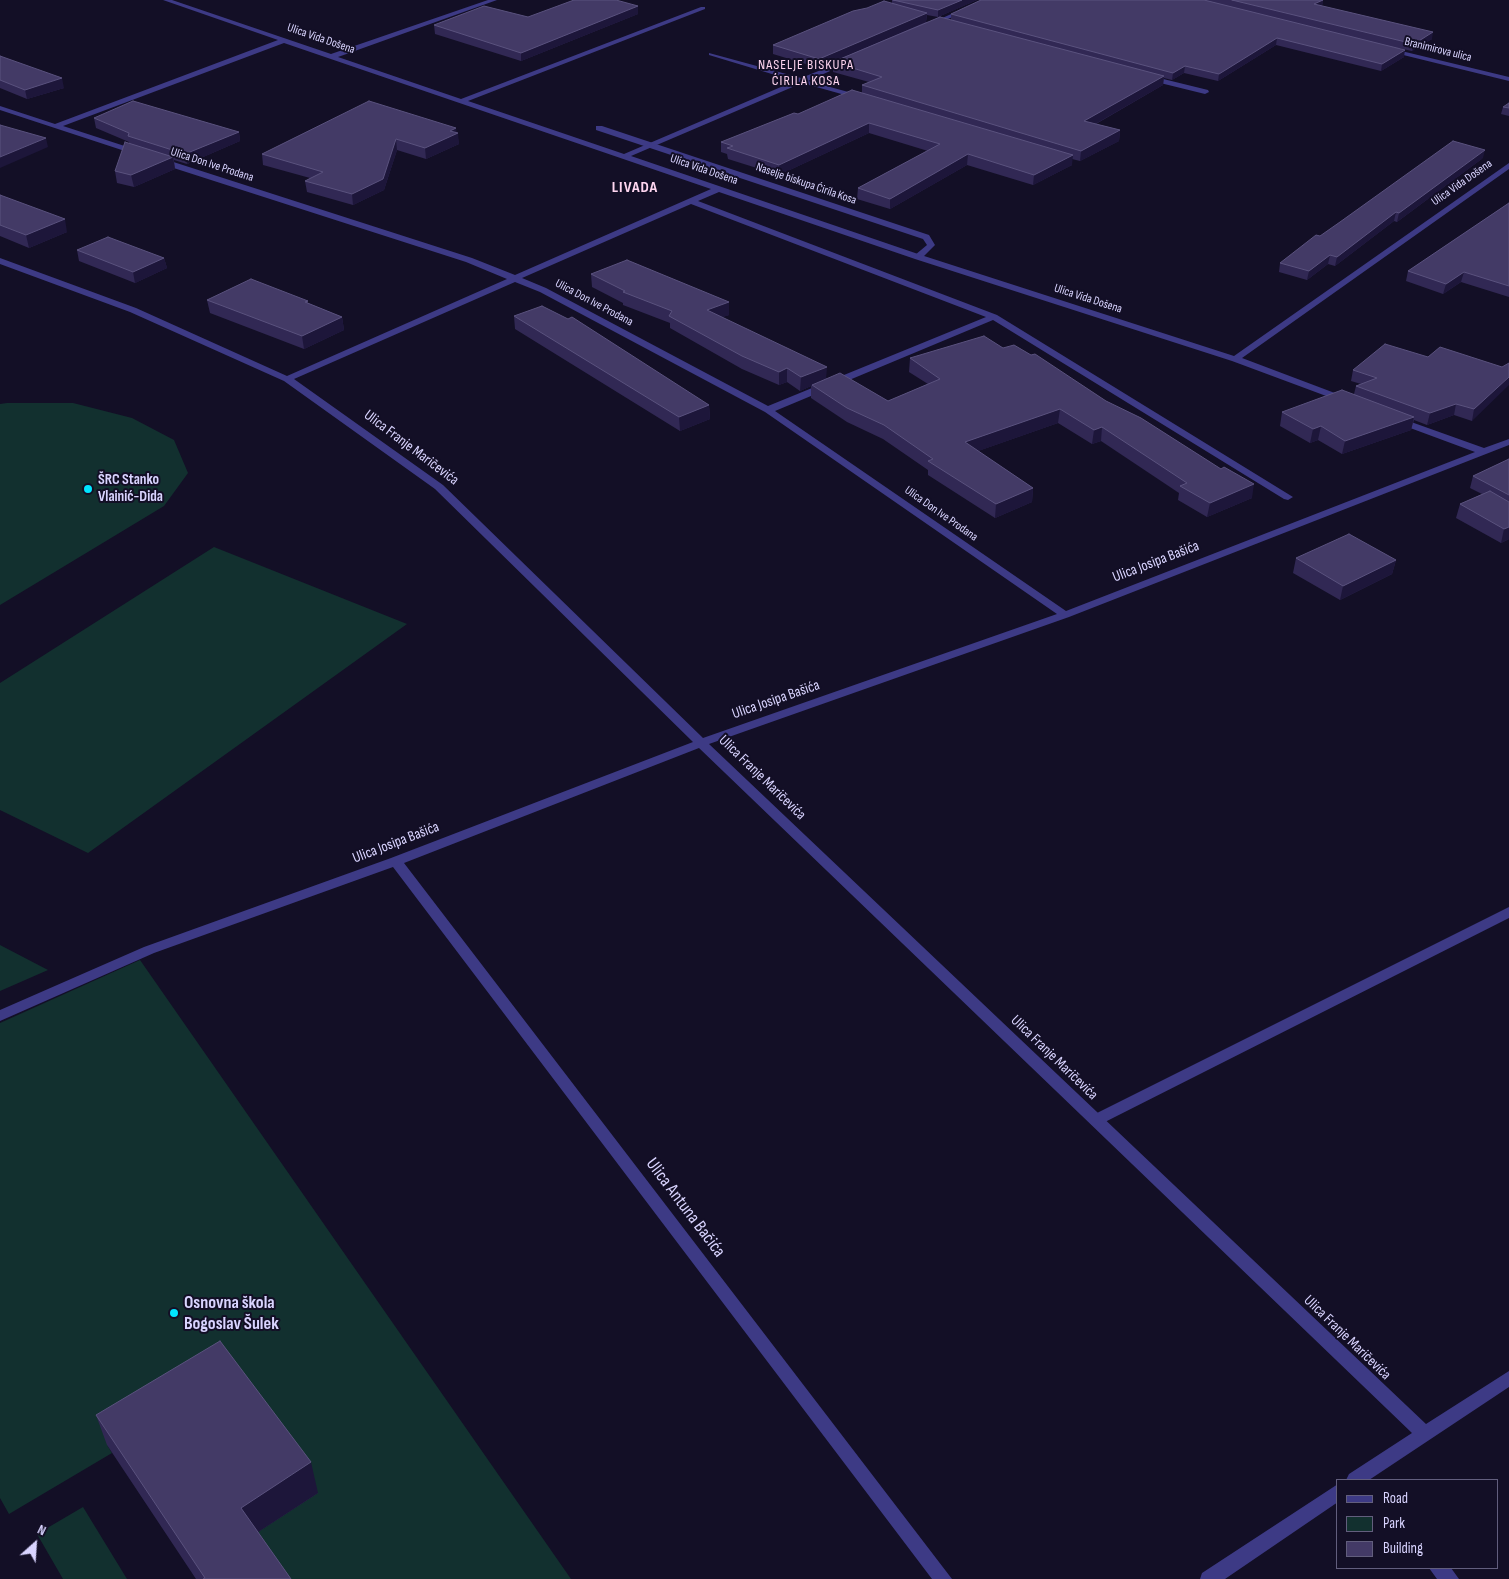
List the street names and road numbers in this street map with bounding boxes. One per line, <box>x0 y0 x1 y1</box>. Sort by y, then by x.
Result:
street label: Ulica Vida Došena <box>285 21 357 57</box>
street label: Branimirova ulica <box>1403 35 1473 65</box>
street label: Ulica Don Ive Prodana <box>169 145 255 185</box>
street label: Ulica Vida Došena <box>668 152 740 188</box>
street label: Ulica Vida Došena <box>1429 157 1495 209</box>
street label: Naselje biskupa Ćirila Kosa <box>754 160 858 208</box>
street label: Ulica Don Ive Prodana <box>553 276 635 330</box>
street label: Ulica Vida Došena <box>1052 281 1124 317</box>
street label: Ulica Franje Maričevića <box>360 406 462 490</box>
street label: Ulica Don Ive Prodana <box>902 483 980 545</box>
street label: Ulica Josipa Bašića <box>1110 537 1202 587</box>
street label: Ulica Josipa Bašića <box>730 677 822 723</box>
street label: Ulica Franje Maričevića <box>715 732 809 824</box>
street label: Ulica Josipa Bašića <box>350 818 442 868</box>
street label: Ulica Franje Maričevića <box>1007 1012 1101 1104</box>
street label: Ulica Antuna Bačića <box>641 1154 729 1262</box>
street label: Ulica Franje Maričevića <box>1300 1292 1394 1384</box>

